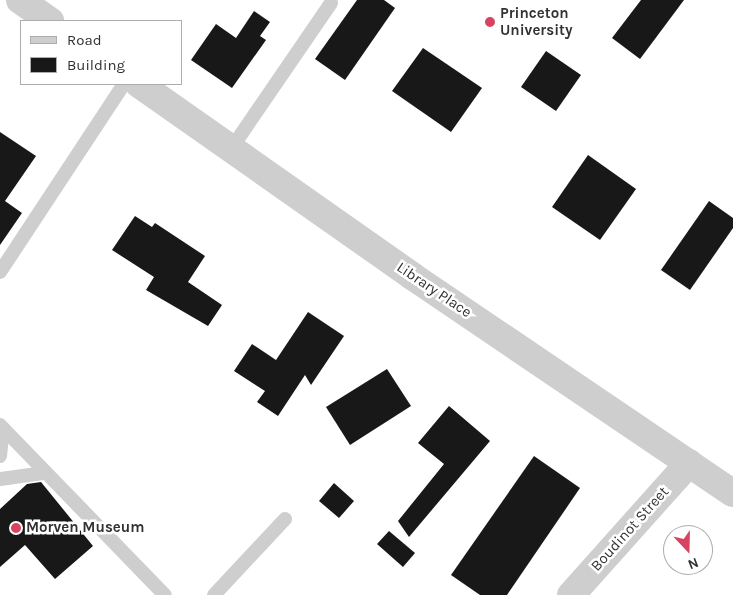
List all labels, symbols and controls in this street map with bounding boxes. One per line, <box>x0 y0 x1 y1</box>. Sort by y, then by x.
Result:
place label: Princeton University <box>500 4 573 39</box>
marker: Princeton University <box>484 16 496 28</box>
legend <box>20 20 182 85</box>
text: Road <box>67 31 102 49</box>
text: Building <box>67 56 125 74</box>
street label: Library Place <box>393 258 475 322</box>
street label: Boudinot Street <box>587 483 673 575</box>
place label: Morven Museum <box>26 519 144 537</box>
marker: Morven Museum <box>10 522 22 534</box>
north arrow <box>663 525 713 575</box>
text: N <box>685 554 701 573</box>

